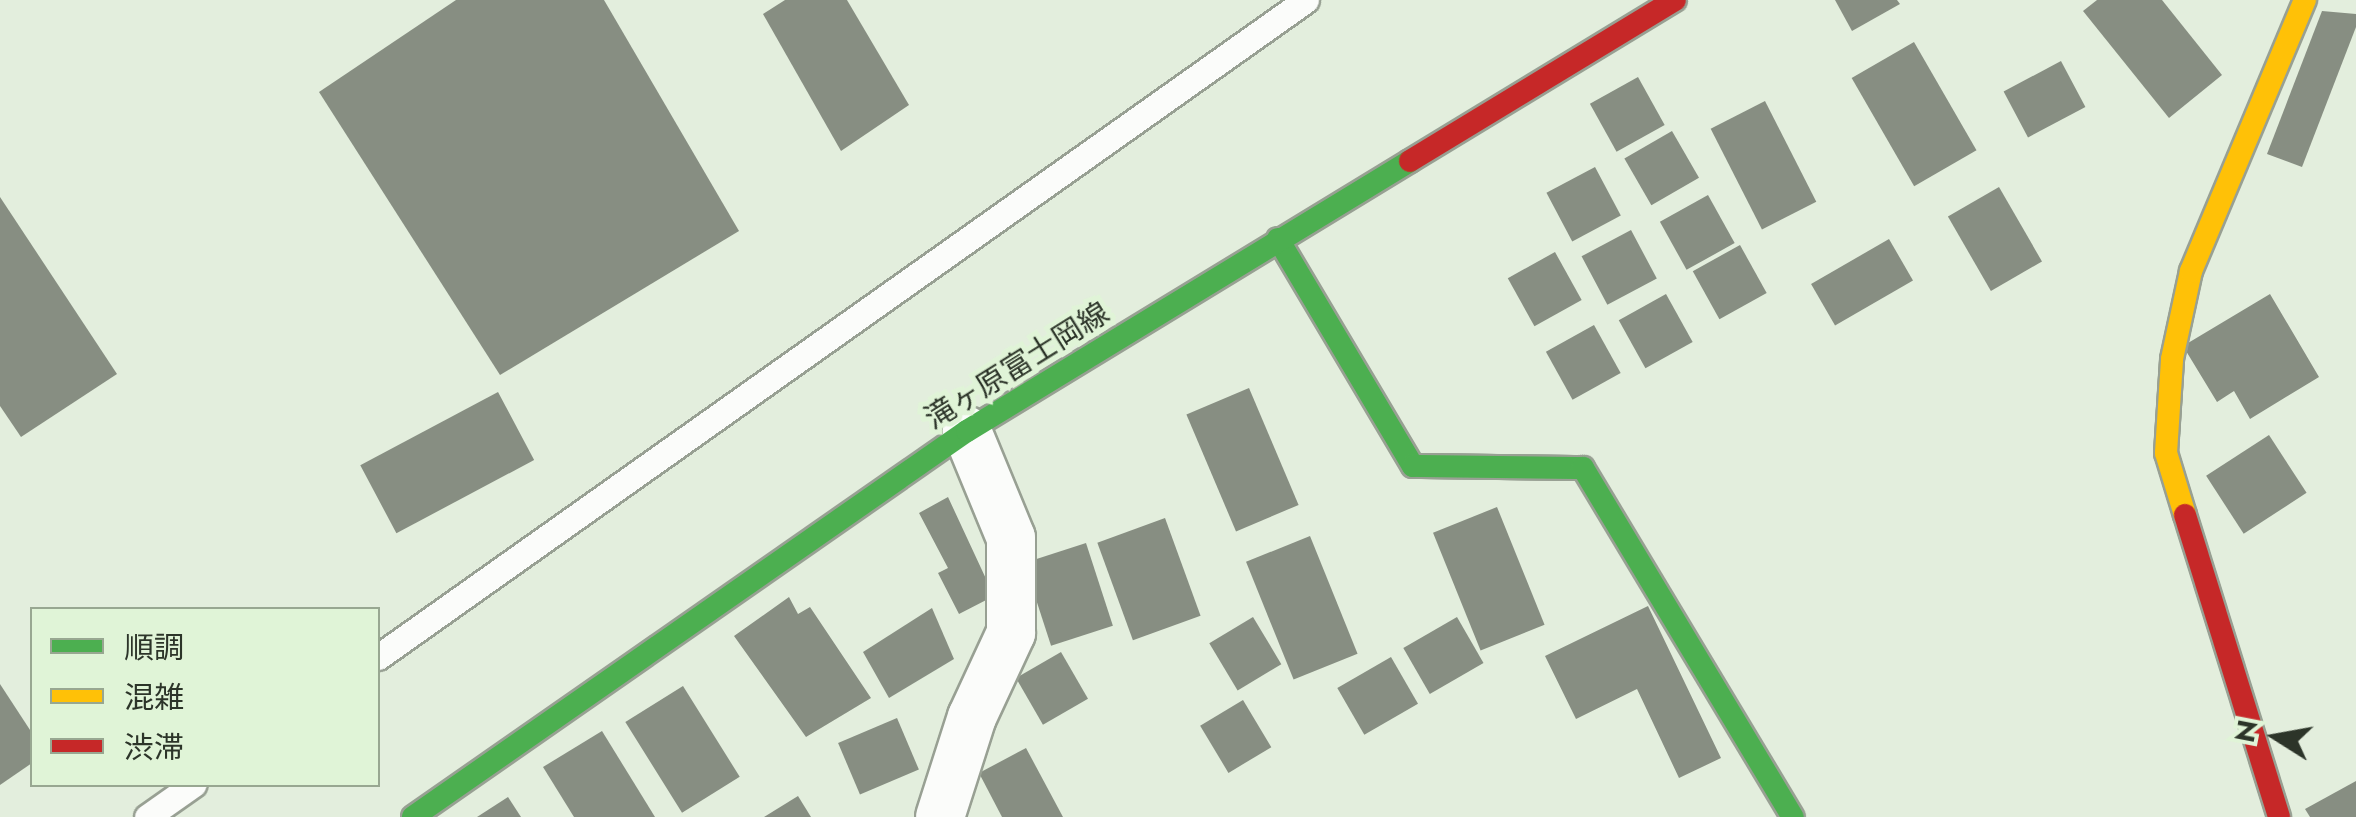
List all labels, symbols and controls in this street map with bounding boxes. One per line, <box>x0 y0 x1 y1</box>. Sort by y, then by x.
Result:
street label: 滝ヶ原富士岡線 <box>918 295 1116 437</box>
legend <box>30 607 380 787</box>
text: 順調 <box>124 626 184 669</box>
text: 混雑 <box>124 676 184 719</box>
north arrow <box>2226 687 2326 787</box>
text: N <box>2224 716 2268 746</box>
text: 渋滞 <box>124 726 184 769</box>

